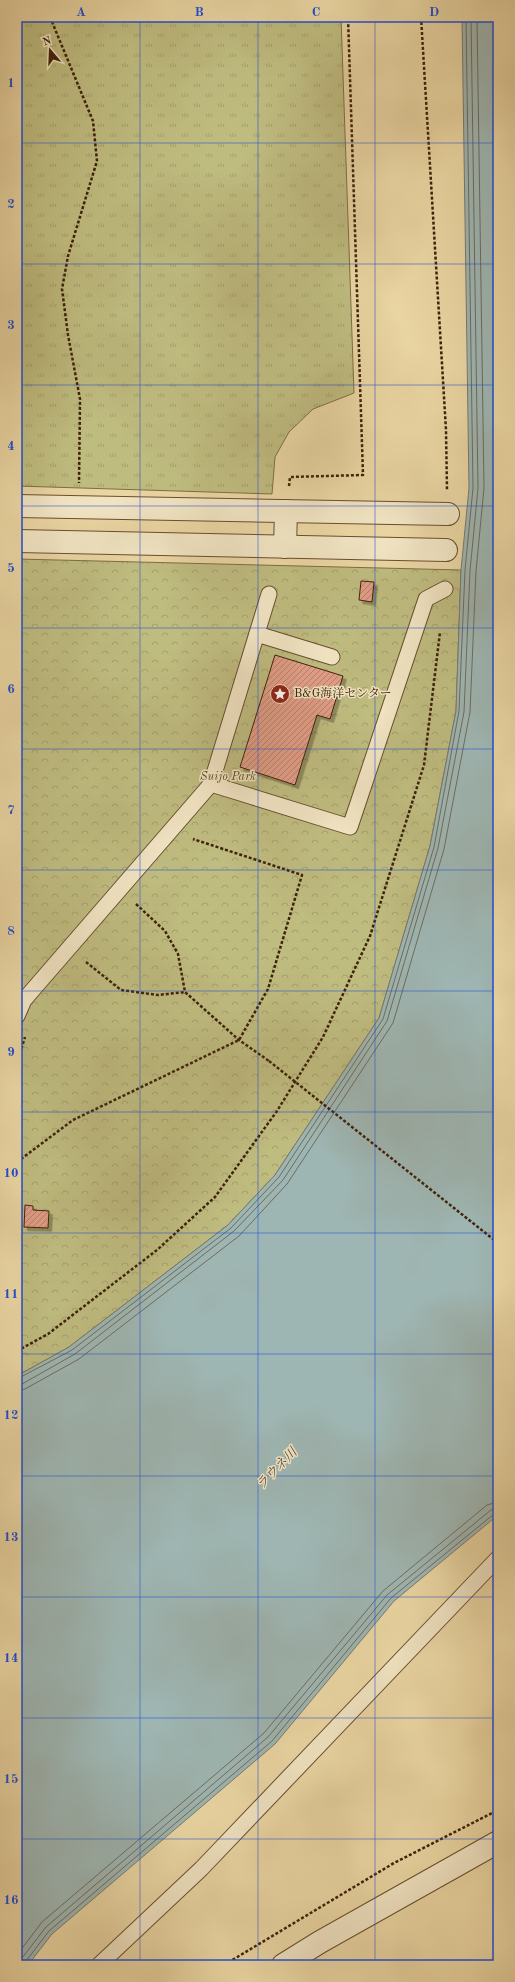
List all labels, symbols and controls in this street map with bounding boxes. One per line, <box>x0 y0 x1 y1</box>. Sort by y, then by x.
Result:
text: A <box>76 6 86 19</box>
text: B <box>194 6 204 19</box>
text: C <box>312 6 320 19</box>
text: D <box>429 6 439 19</box>
north arrow <box>30 30 70 70</box>
text: N <box>41 35 54 49</box>
text: 1 <box>7 77 15 90</box>
text: 2 <box>7 198 15 211</box>
text: 3 <box>7 319 15 332</box>
text: 4 <box>7 440 15 453</box>
text: 5 <box>7 562 15 575</box>
text: 6 <box>7 683 15 696</box>
place icon: B&G海洋センター <box>269 683 291 705</box>
place label: B&G海洋センター <box>294 686 392 700</box>
park label: Suijo Park <box>200 771 256 783</box>
text: 7 <box>7 804 15 817</box>
text: 8 <box>7 925 15 938</box>
text: 9 <box>7 1046 15 1059</box>
text: 10 <box>3 1167 19 1180</box>
text: 11 <box>3 1288 19 1301</box>
text: 12 <box>3 1409 19 1422</box>
water label: ラウネ川 <box>254 1444 301 1492</box>
text: 13 <box>3 1531 19 1544</box>
text: 14 <box>3 1652 19 1665</box>
text: 15 <box>3 1773 19 1786</box>
text: 16 <box>3 1894 19 1907</box>

